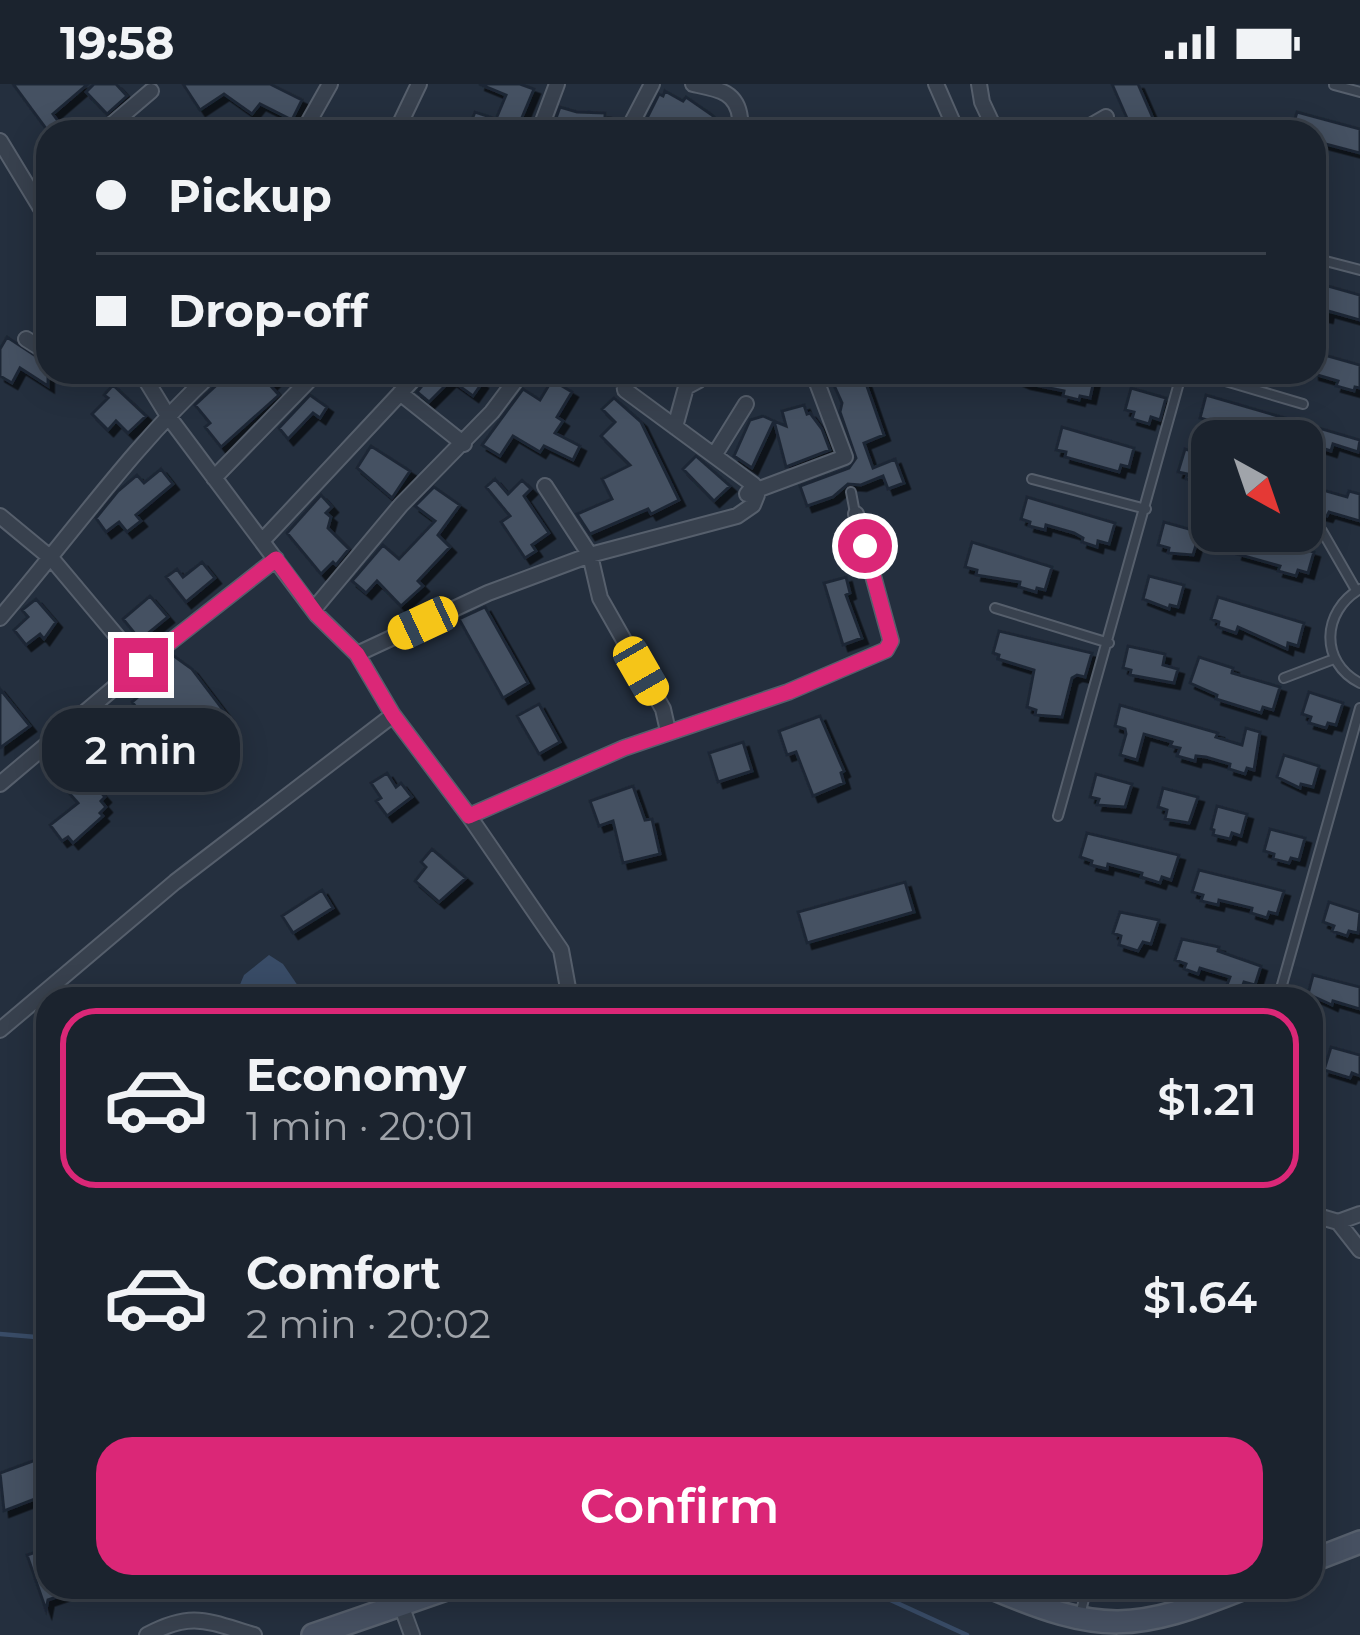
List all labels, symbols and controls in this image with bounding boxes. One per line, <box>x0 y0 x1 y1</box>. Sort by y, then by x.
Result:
text: 19:58 <box>60 15 175 70</box>
text: Pickup <box>168 168 332 223</box>
text: Drop-off <box>168 283 368 338</box>
north arrow <box>1191 420 1323 552</box>
map controls <box>1191 420 1323 552</box>
route start <box>838 519 892 573</box>
car <box>383 591 463 655</box>
car <box>607 631 675 711</box>
route end <box>114 638 168 692</box>
callout: 2 min <box>42 707 240 791</box>
text: 2 min <box>85 726 197 774</box>
icon: car <box>102 1044 210 1152</box>
text: Economy <box>246 1047 466 1102</box>
text: $1.21 <box>1157 1071 1257 1126</box>
text: 1 min · 20:01 <box>246 1102 475 1150</box>
icon: car <box>102 1242 210 1350</box>
text: Comfort <box>246 1245 441 1300</box>
text: $1.64 <box>1143 1269 1257 1324</box>
text: 2 min · 20:02 <box>246 1300 491 1348</box>
button: Confirm <box>96 1437 1263 1575</box>

